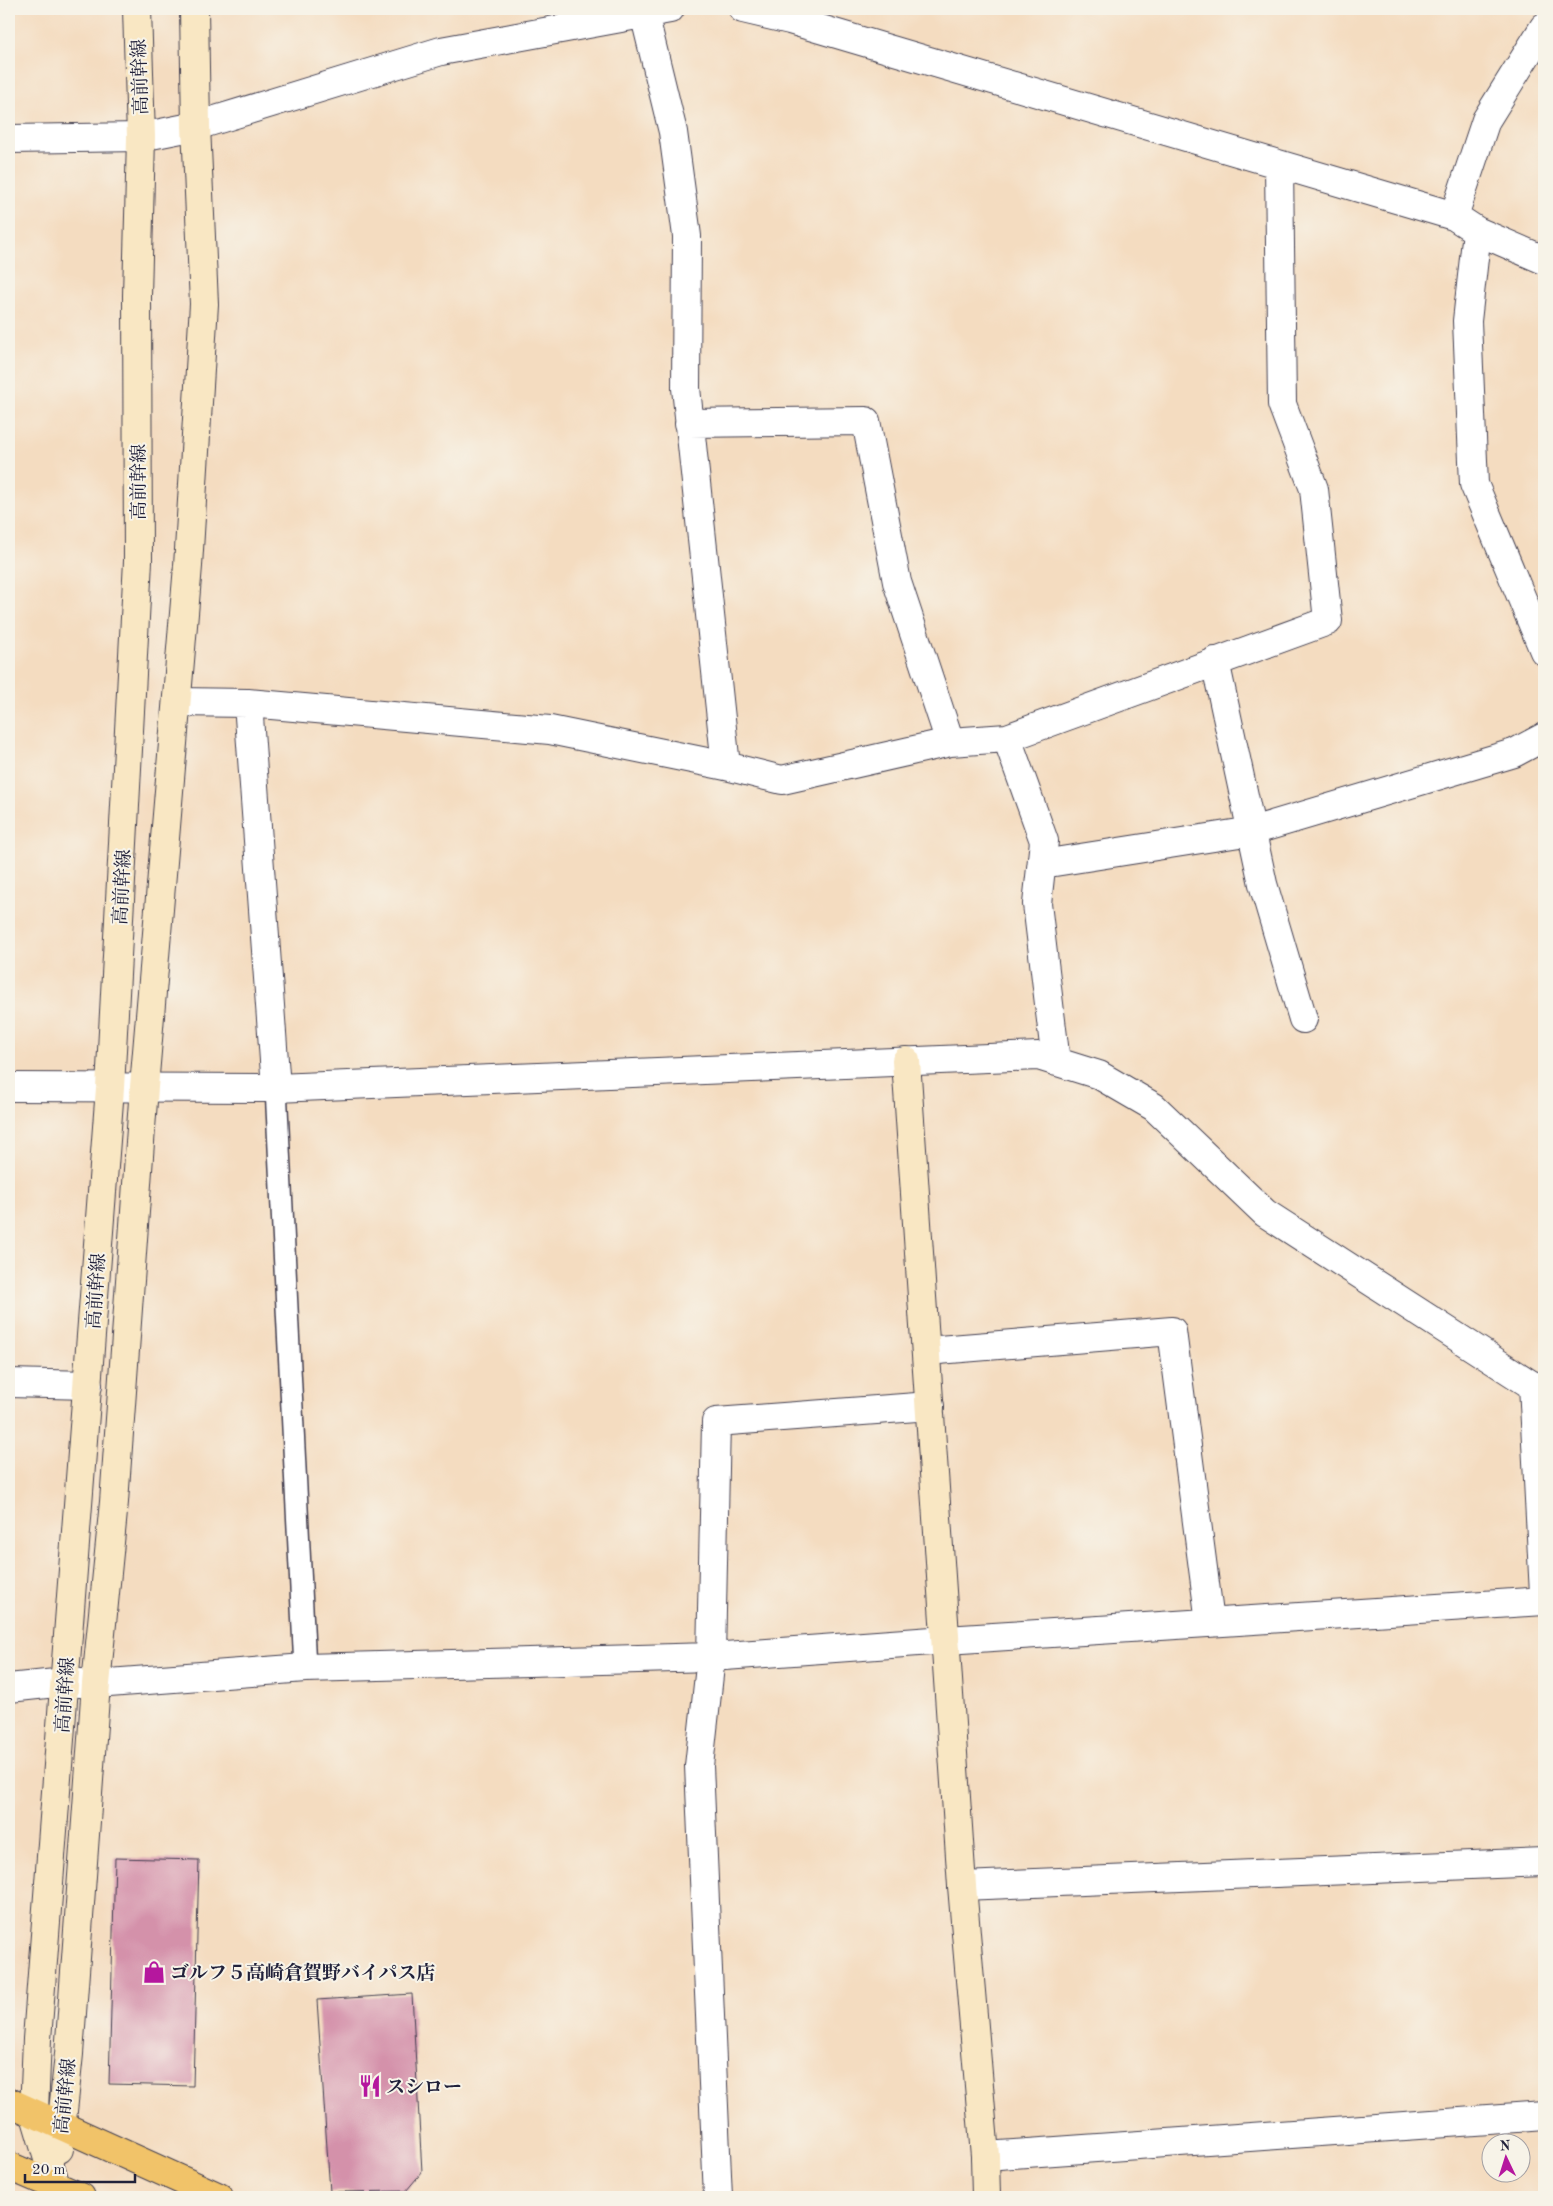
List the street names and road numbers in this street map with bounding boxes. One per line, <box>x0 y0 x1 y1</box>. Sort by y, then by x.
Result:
street label: 高前幹線 <box>129 39 152 115</box>
street label: 高前幹線 <box>129 444 150 520</box>
street label: 高前幹線 <box>110 849 135 926</box>
street label: 高前幹線 <box>83 1252 110 1330</box>
street label: 高前幹線 <box>52 1656 79 1734</box>
street label: 高前幹線 <box>51 2057 80 2135</box>

